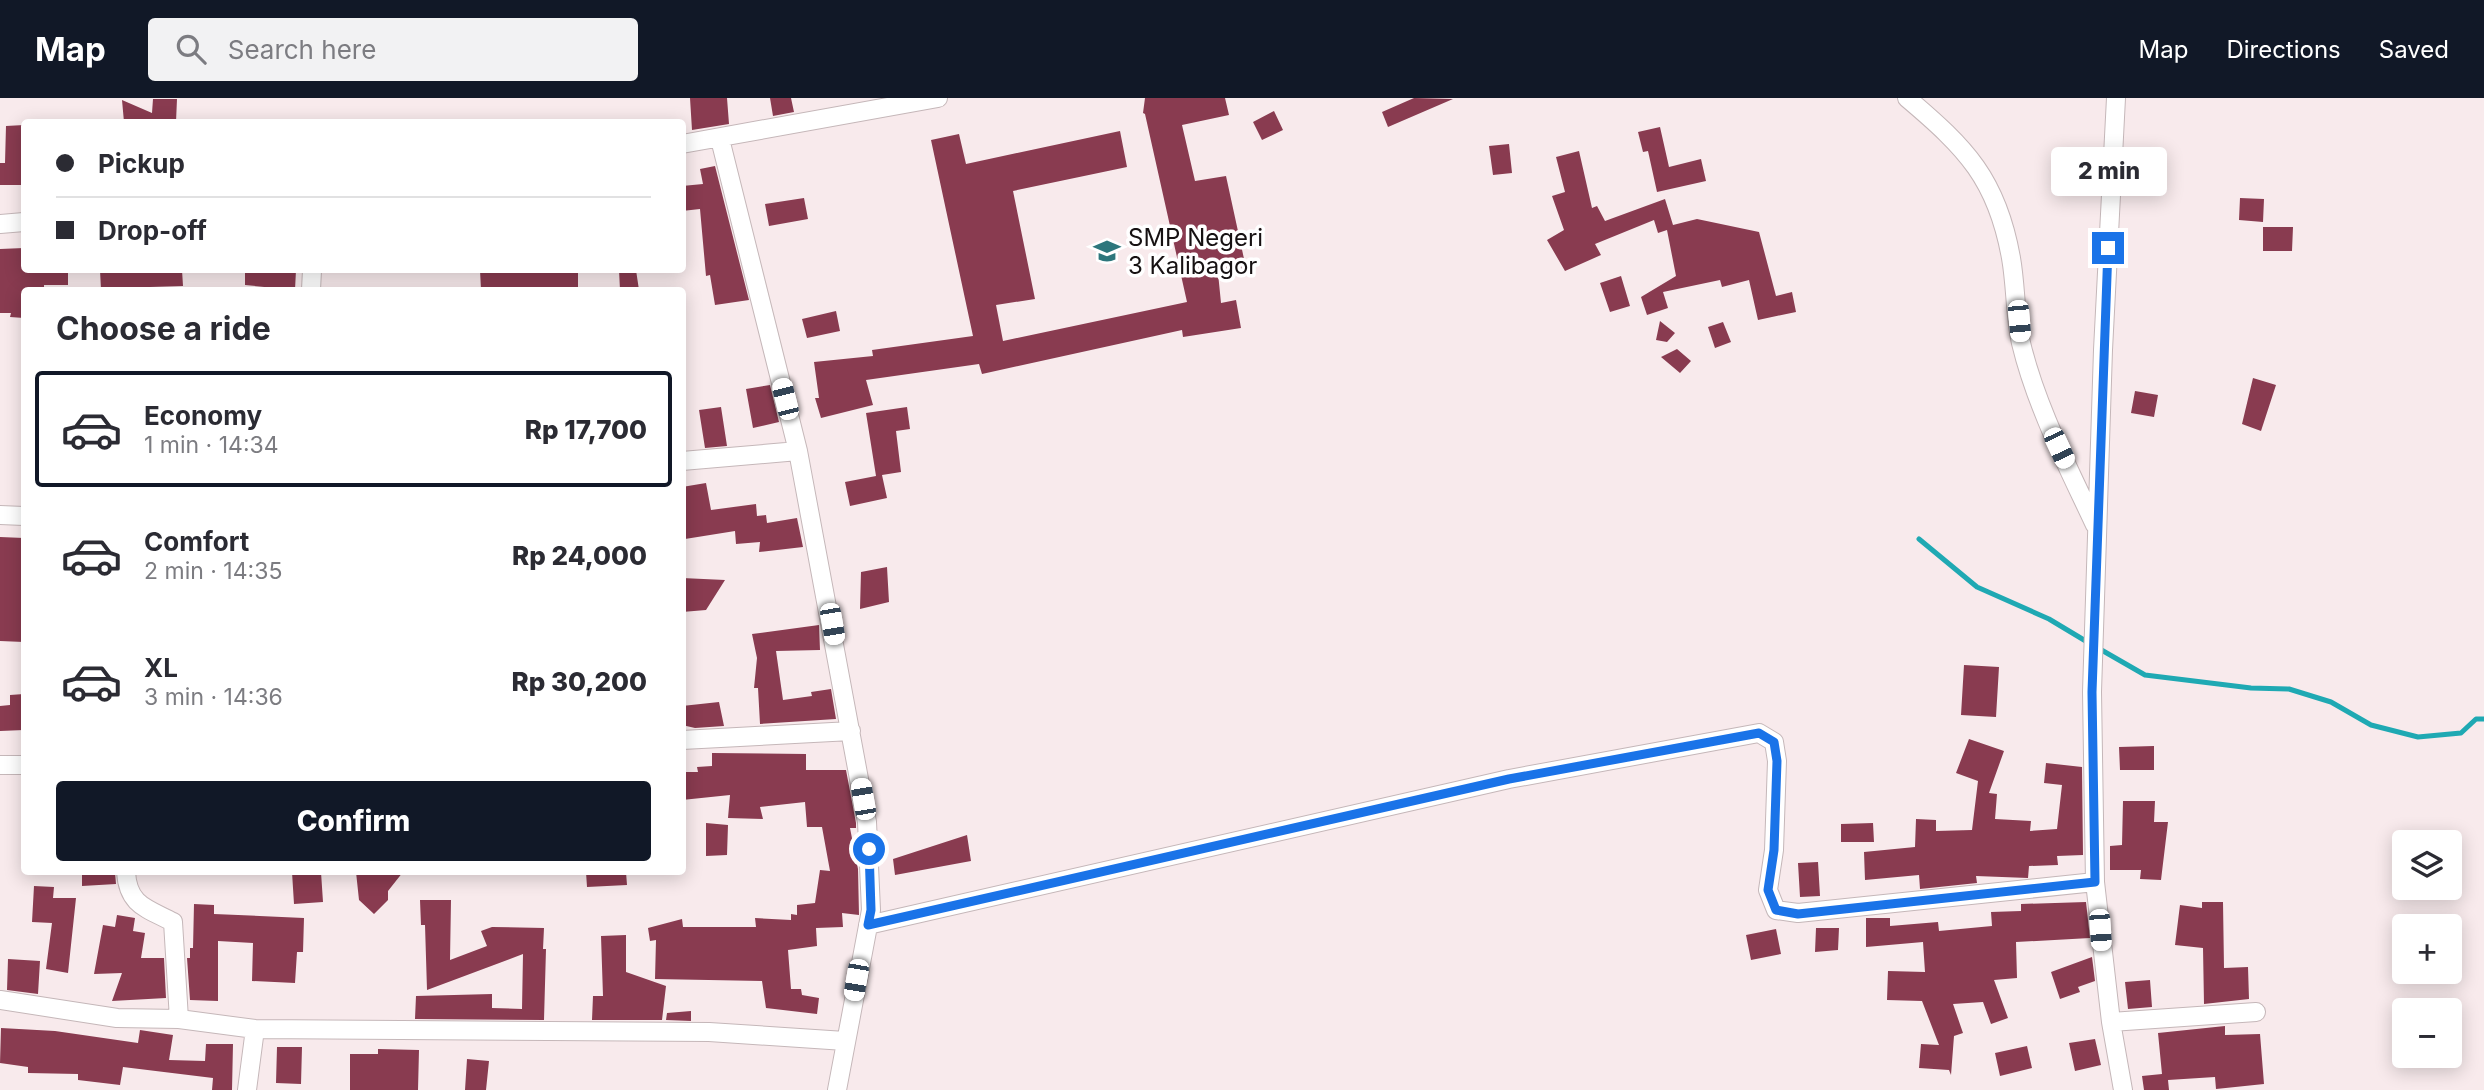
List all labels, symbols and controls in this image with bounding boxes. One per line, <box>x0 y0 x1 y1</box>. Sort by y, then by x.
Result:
search box <box>148 18 638 81</box>
text: Map <box>35 29 106 69</box>
icon: search <box>172 30 210 68</box>
text: Search here <box>228 34 376 65</box>
text: Map <box>2139 35 2188 64</box>
text: Directions <box>2226 35 2341 64</box>
text: Saved <box>2379 35 2449 64</box>
callout: 2 min <box>2050 146 2166 195</box>
text: Pickup <box>98 148 185 179</box>
text: 2 min <box>2078 157 2140 185</box>
text: Drop-off <box>98 215 207 246</box>
place label: SMP Negeri 3 Kalibagor <box>1128 223 1263 280</box>
route end <box>2092 232 2124 264</box>
school or university icon: SMP Negeri 3 Kalibagor <box>1092 236 1122 266</box>
car <box>2007 299 2032 343</box>
text: Choose a ride <box>56 309 271 348</box>
car <box>770 376 801 422</box>
icon: car <box>60 398 123 461</box>
text: Economy <box>144 400 262 431</box>
text: Rp 17,700 <box>525 414 647 445</box>
car <box>2041 425 2078 471</box>
text: 1 min · 14:34 <box>144 431 279 459</box>
icon: car <box>60 524 123 587</box>
text: Comfort <box>144 526 249 557</box>
text: Rp 24,000 <box>512 540 647 571</box>
text: 2 min · 14:35 <box>144 557 282 585</box>
car <box>819 601 846 647</box>
icon: car <box>60 650 123 713</box>
text: XL <box>144 652 178 683</box>
text: Rp 30,200 <box>512 666 647 697</box>
text: 3 min · 14:36 <box>144 683 283 711</box>
car <box>850 776 877 822</box>
button: Confirm <box>56 781 651 861</box>
map controls <box>2392 830 2462 1068</box>
button: layers <box>2392 830 2462 900</box>
route start <box>853 833 885 865</box>
car <box>2089 908 2112 952</box>
button: + <box>2392 914 2462 984</box>
car <box>843 957 870 1003</box>
button: − <box>2392 998 2462 1068</box>

